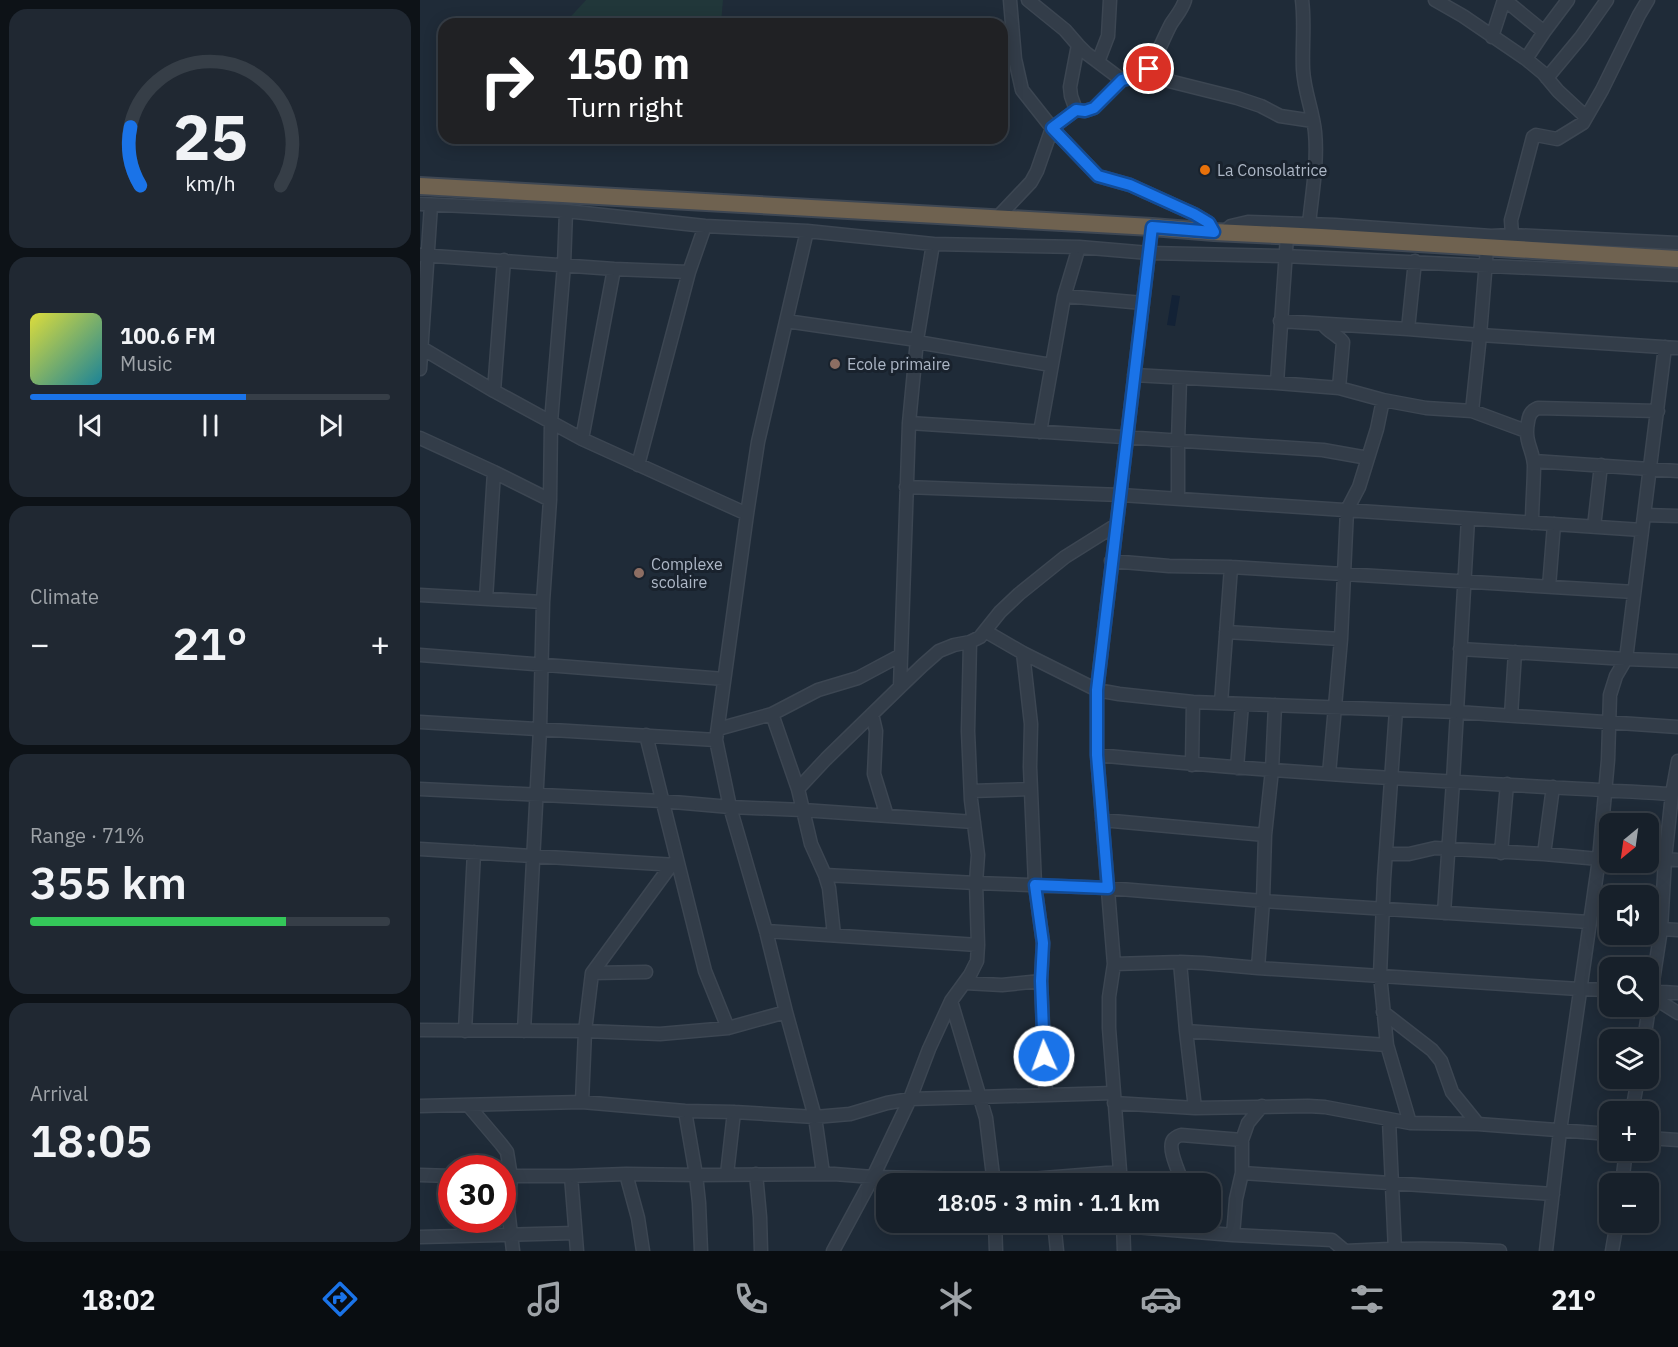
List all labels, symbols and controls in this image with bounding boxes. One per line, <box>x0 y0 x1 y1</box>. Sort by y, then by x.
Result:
text: 150 m <box>567 36 690 91</box>
icon: right <box>468 42 546 120</box>
pin <box>1123 43 1174 94</box>
icon: arrive <box>1132 52 1165 85</box>
text: Turn right <box>567 89 684 124</box>
text: 25 <box>173 96 247 177</box>
place label: La Consolatrice <box>1217 160 1327 180</box>
marker: La Consolatrice <box>1198 163 1212 177</box>
text: km/h <box>185 169 235 197</box>
text: 100.6 FM <box>120 321 216 350</box>
text: Music <box>120 350 172 377</box>
place label: Ecole primaire <box>847 354 950 374</box>
marker: Ecole primaire <box>828 357 842 371</box>
icon: previous <box>74 409 107 442</box>
icon: pause <box>194 409 227 442</box>
icon: next <box>314 409 347 442</box>
place label: Complexe scolaire <box>651 554 723 592</box>
marker: Complexe scolaire <box>632 566 646 580</box>
text: Climate <box>30 583 99 610</box>
text: 21° <box>172 614 248 672</box>
text: − <box>30 622 50 665</box>
text: + <box>370 622 390 665</box>
north arrow <box>1599 813 1659 873</box>
map controls <box>1599 813 1659 1233</box>
text: Range · 71% <box>30 822 145 849</box>
text: 355 km <box>30 853 187 911</box>
button: sound <box>1599 885 1659 945</box>
button: search <box>1599 957 1659 1017</box>
position arrow <box>1012 1024 1076 1088</box>
button: layers <box>1599 1029 1659 1089</box>
text: Arrival <box>30 1080 88 1107</box>
button: + <box>1599 1101 1659 1161</box>
text: 18:05 <box>30 1111 152 1169</box>
speed limit sign: 30 <box>438 1155 516 1233</box>
button: − <box>1599 1173 1659 1233</box>
text: 18:05 · 3 min · 1.1 km <box>937 1188 1160 1217</box>
icon: directions <box>319 1278 361 1320</box>
icon: music <box>524 1278 566 1320</box>
icon: phone <box>730 1278 772 1320</box>
icon: climate <box>935 1278 977 1320</box>
icon: car <box>1140 1278 1182 1320</box>
icon: filters <box>1346 1278 1388 1320</box>
text: 18:02 <box>82 1282 155 1317</box>
text: 21° <box>1551 1282 1596 1317</box>

